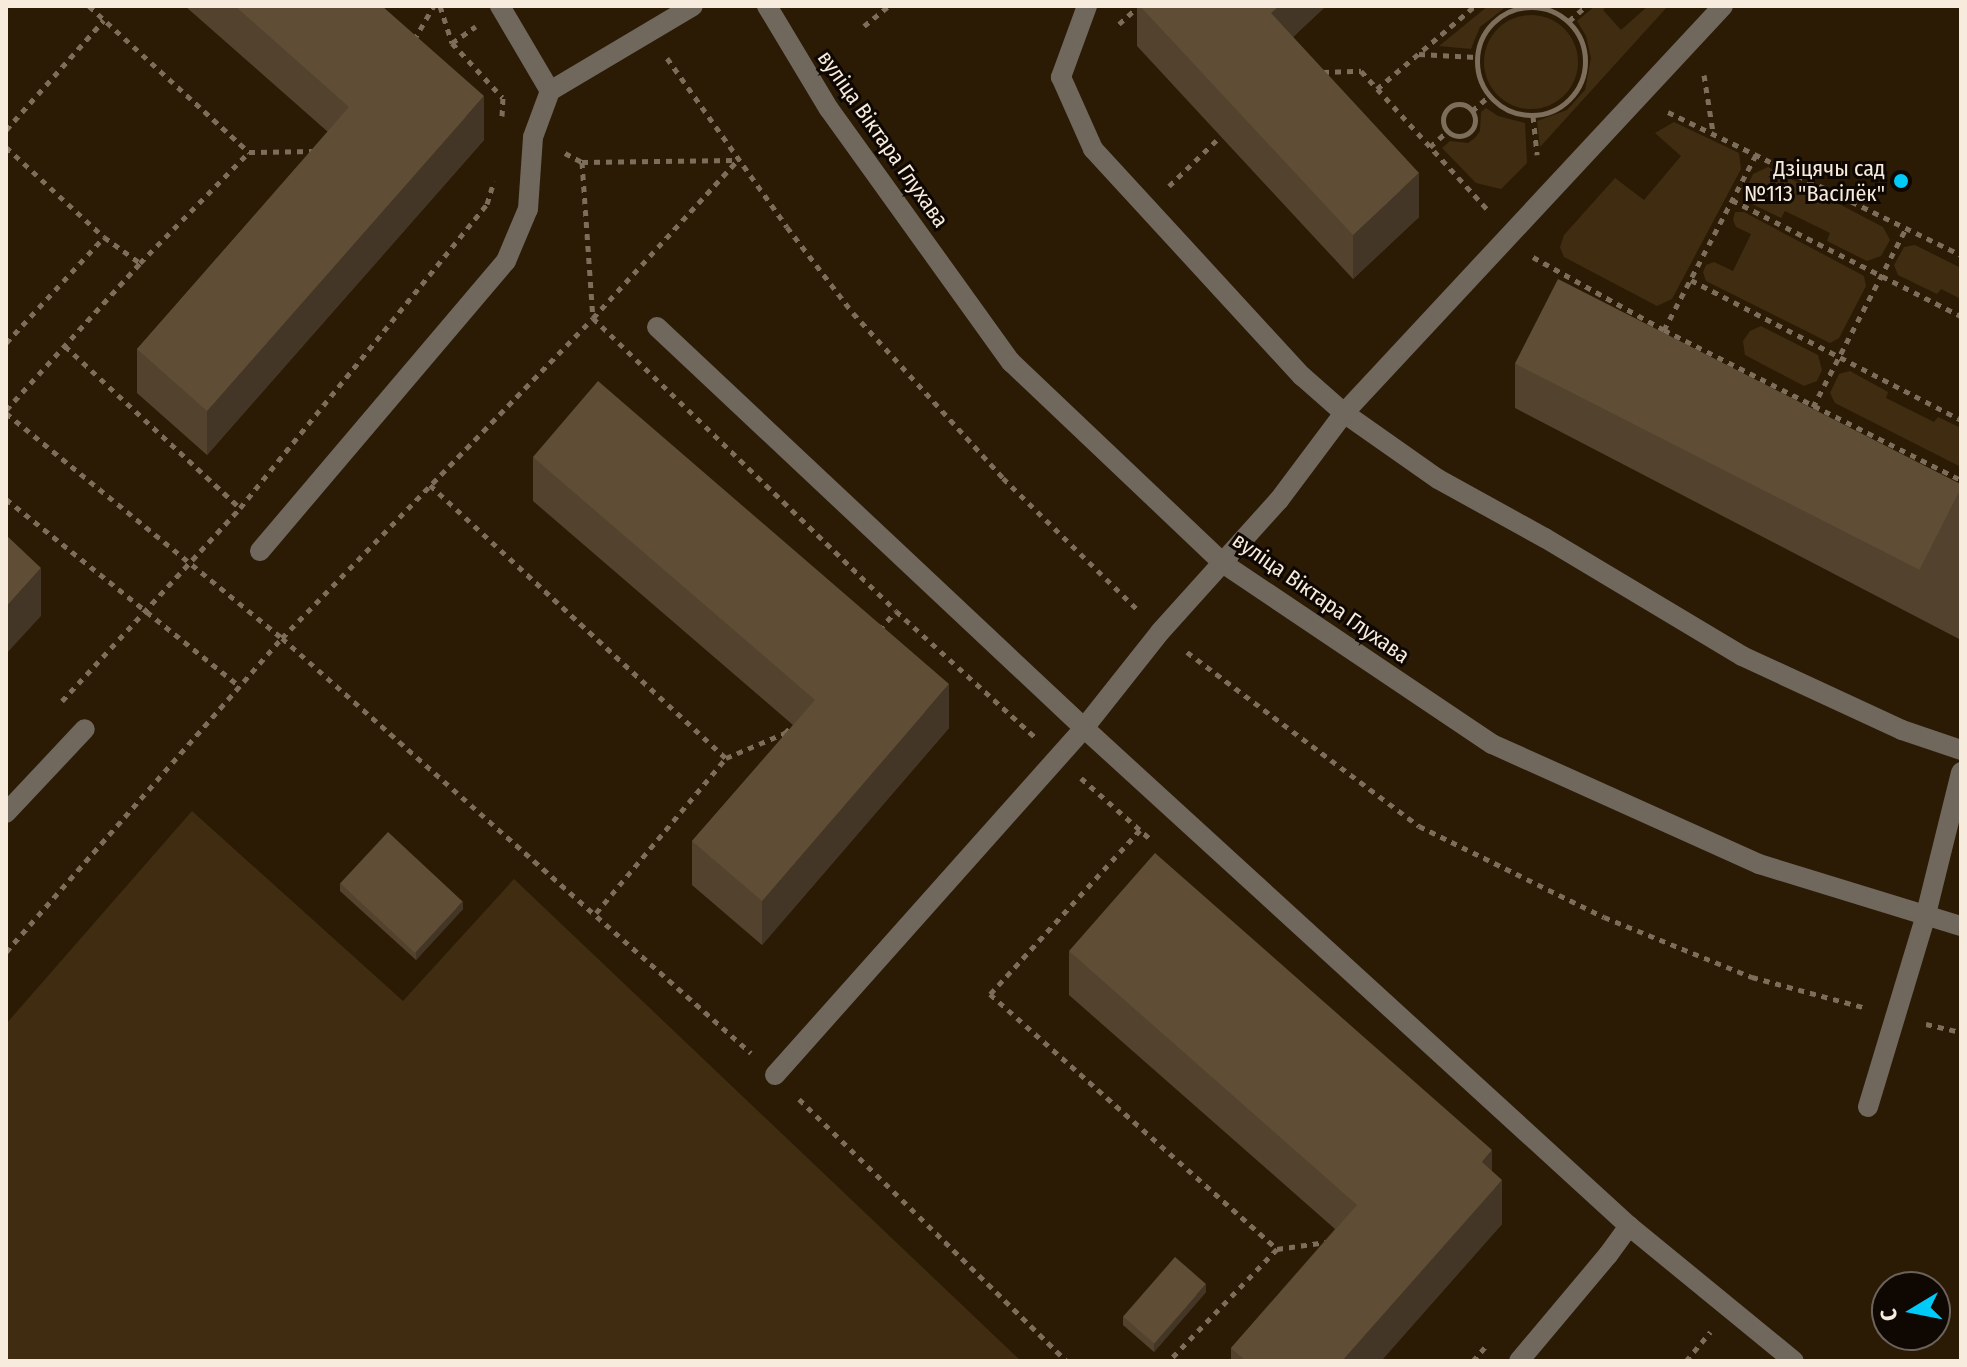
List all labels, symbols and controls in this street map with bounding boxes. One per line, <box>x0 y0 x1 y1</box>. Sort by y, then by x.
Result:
street label: вуліца Віктара Глухава <box>812 45 954 233</box>
place label: Дзіцячы сад №113 "Васілёк" <box>1744 155 1885 206</box>
marker: Дзіцячы сад №113 "Васілёк" <box>1892 172 1910 190</box>
street label: вуліца Віктара Глухава <box>1227 527 1415 669</box>
north arrow <box>1871 1271 1951 1351</box>
text: С <box>1875 1307 1903 1323</box>

